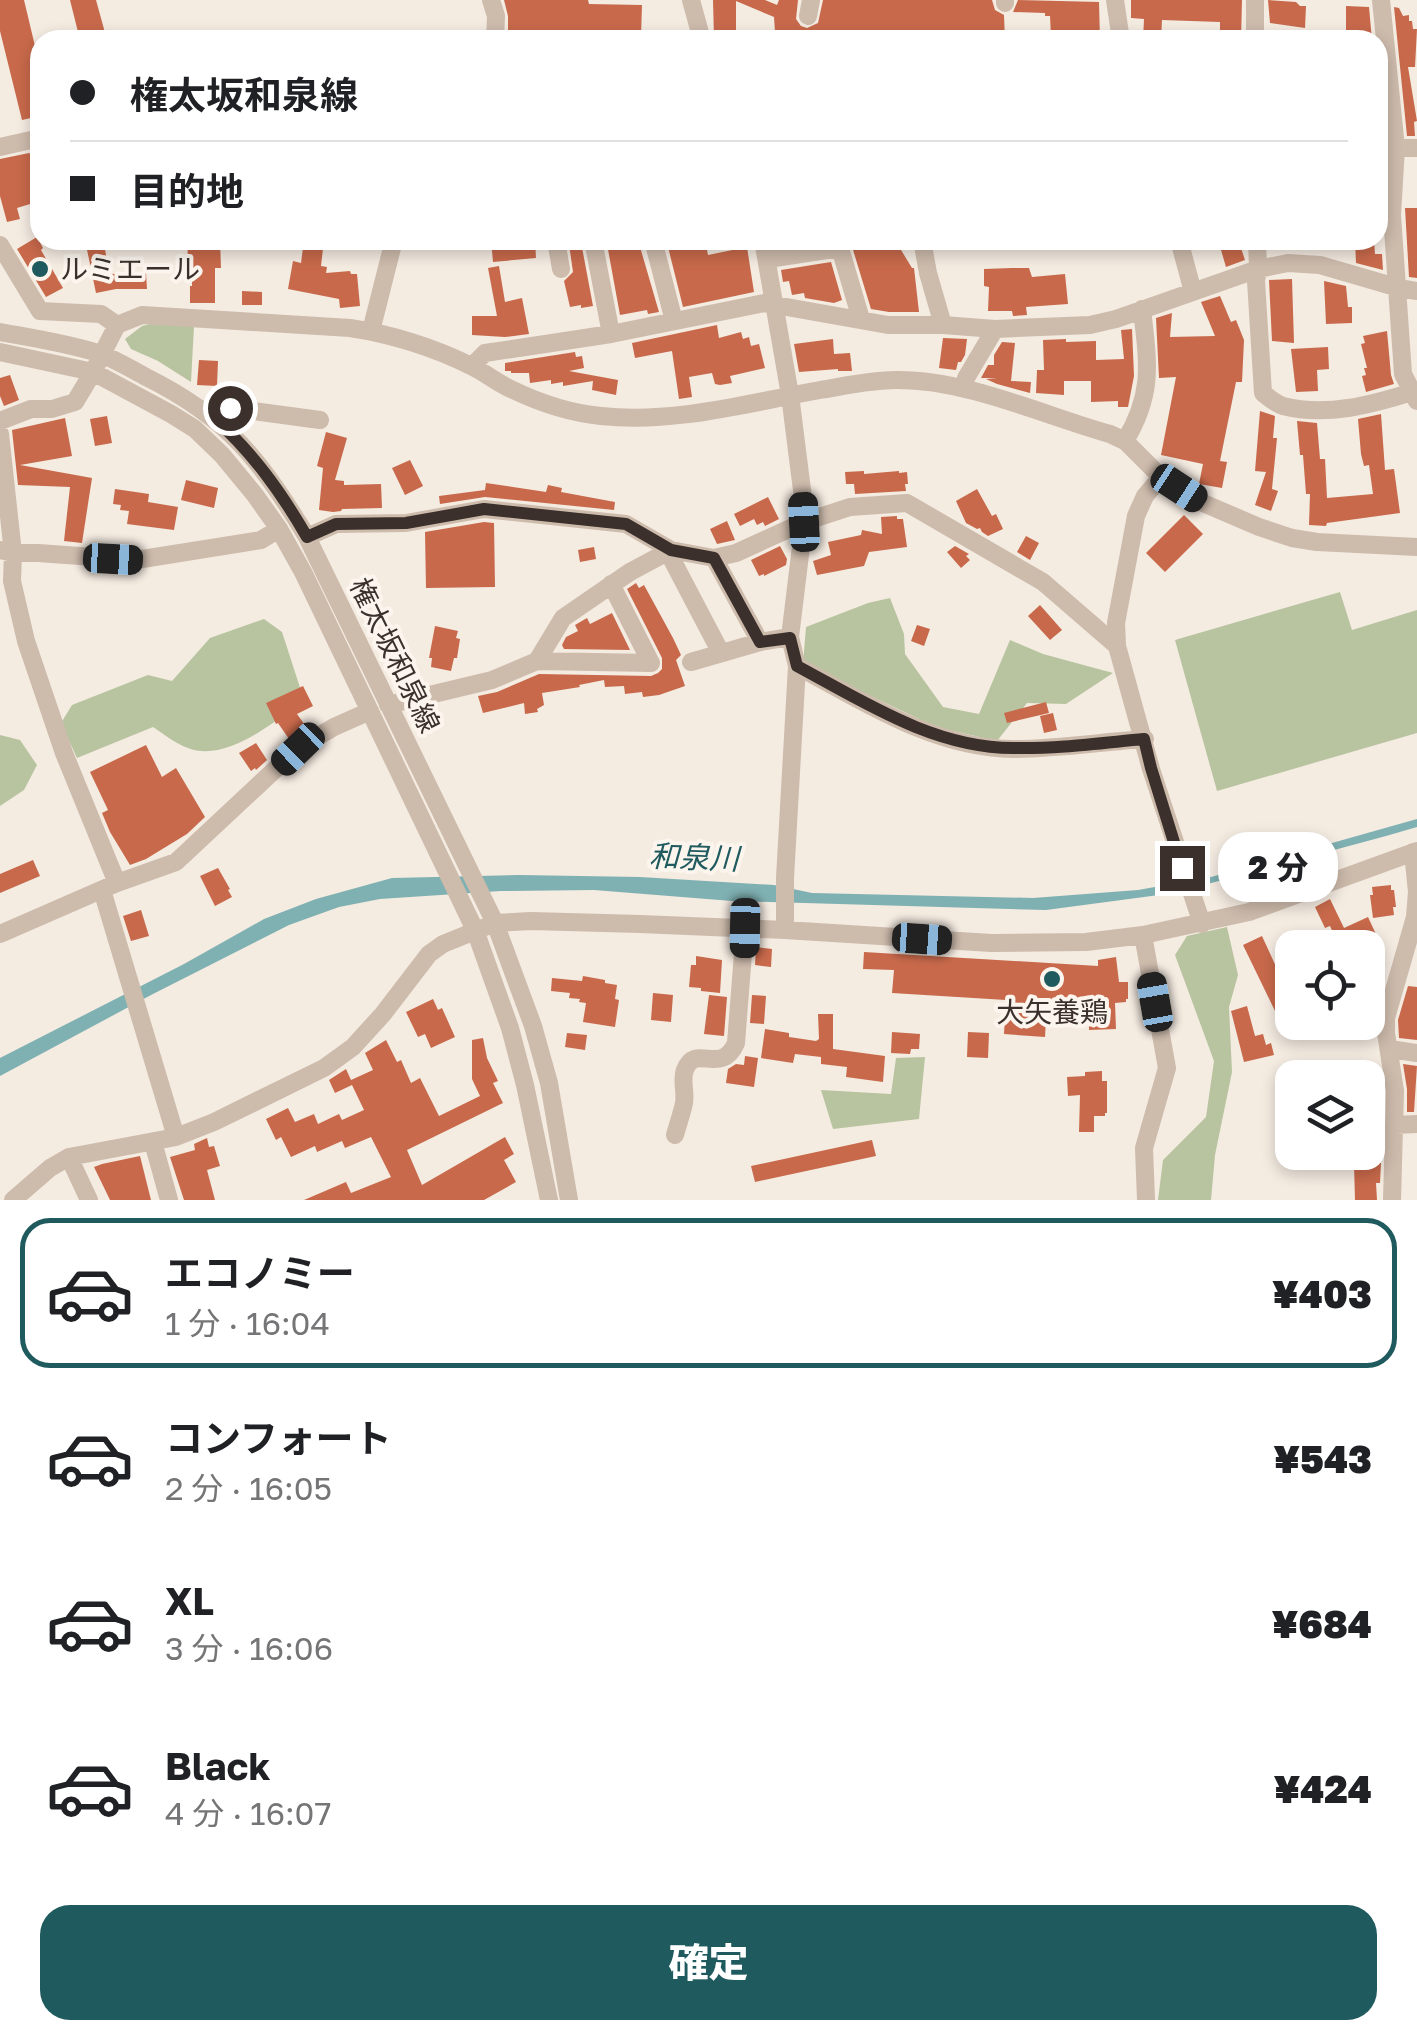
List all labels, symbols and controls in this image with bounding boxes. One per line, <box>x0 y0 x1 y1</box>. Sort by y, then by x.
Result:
text: 権太坂和泉線 <box>130 72 358 117</box>
text: 目的地 <box>130 168 244 213</box>
place label: ルミエール <box>60 252 200 285</box>
marker: ルミエール <box>29 258 51 280</box>
route start <box>208 386 253 431</box>
car <box>1146 459 1212 517</box>
car <box>787 491 821 553</box>
car <box>82 542 144 576</box>
street label: 権太坂和泉線 <box>344 572 447 738</box>
car <box>266 717 330 781</box>
callout: 2 分 <box>1217 833 1337 903</box>
water label: 和泉川 <box>648 837 743 877</box>
route end <box>1160 846 1205 891</box>
text: 2 分 <box>1248 848 1308 886</box>
car <box>729 898 761 958</box>
car <box>891 922 953 956</box>
map controls <box>1275 930 1385 1170</box>
button: locate <box>1275 930 1385 1040</box>
marker: 大矢養鶏 <box>1041 968 1063 990</box>
car <box>1135 970 1175 1034</box>
place label: 大矢養鶏 <box>996 995 1108 1028</box>
button: layers <box>1275 1060 1385 1170</box>
icon: car <box>45 1248 135 1338</box>
text: エコノミー <box>165 1250 355 1295</box>
text: ¥403 <box>1272 1271 1372 1316</box>
text: 1 分 · 16:04 <box>165 1304 330 1342</box>
icon: car <box>45 1413 135 1503</box>
text: コンフォート <box>165 1415 392 1460</box>
text: ¥543 <box>1273 1436 1372 1481</box>
text: 2 分 · 16:05 <box>165 1469 332 1507</box>
icon: car <box>45 1578 135 1668</box>
text: XL <box>165 1578 214 1623</box>
text: ¥684 <box>1271 1601 1372 1646</box>
text: 3 分 · 16:06 <box>165 1629 333 1667</box>
icon: car <box>45 1743 135 1833</box>
text: Black <box>165 1743 270 1788</box>
text: ¥424 <box>1273 1766 1372 1811</box>
text: 4 分 · 16:07 <box>165 1794 331 1832</box>
button: 確定 <box>40 1905 1377 2020</box>

